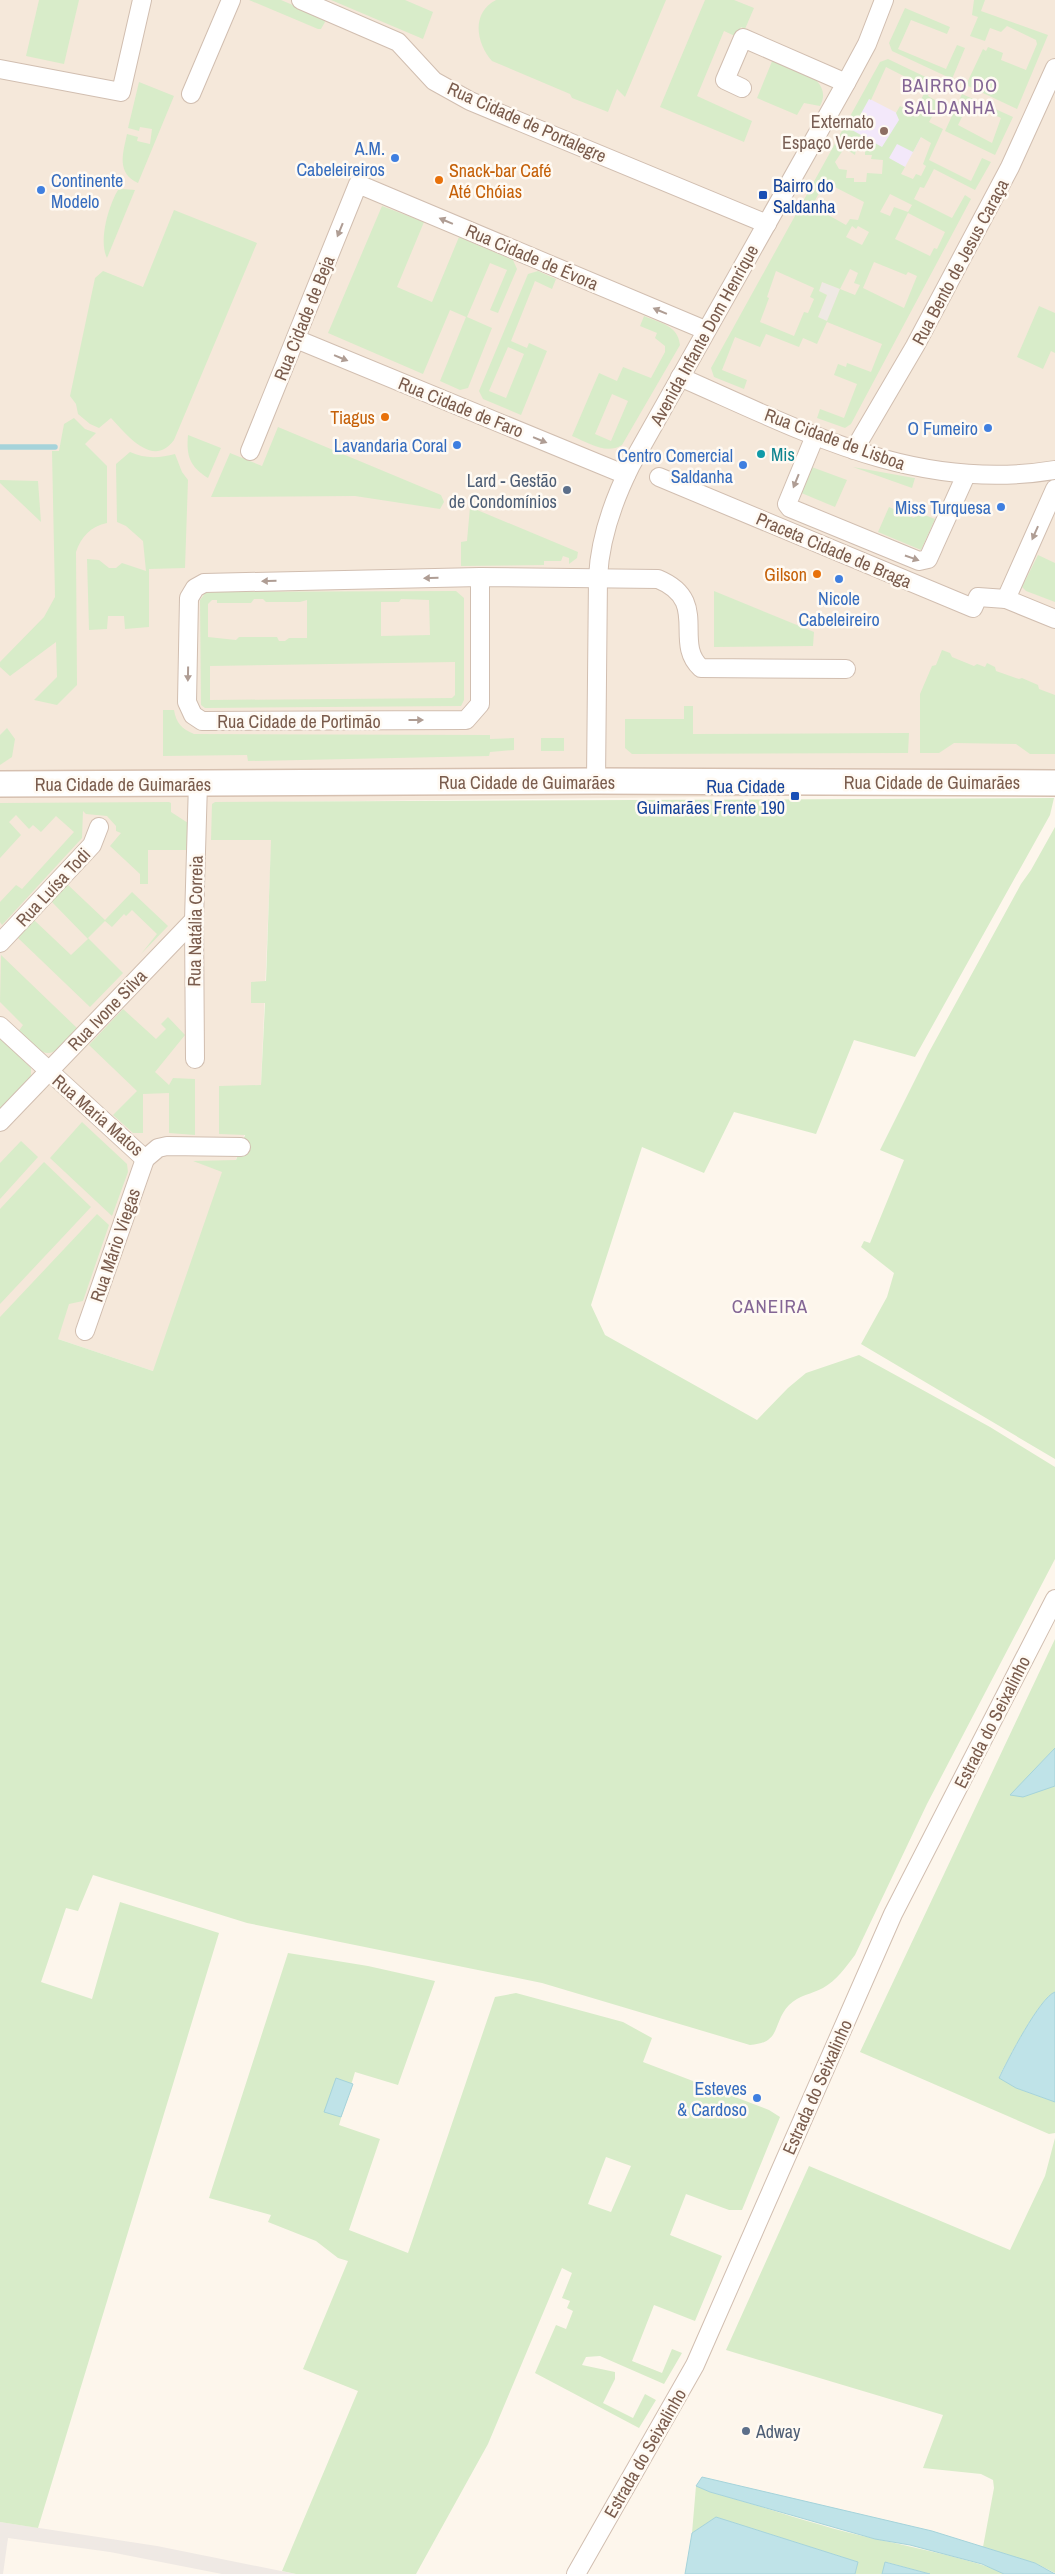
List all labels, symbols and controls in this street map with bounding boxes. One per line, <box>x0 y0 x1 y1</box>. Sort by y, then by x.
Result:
district label: BAIRRO DO SALDANHA <box>902 72 998 120</box>
street label: Rua Cidade de Portalegre <box>444 76 610 168</box>
place label: Externato Espaço Verde <box>782 109 874 155</box>
marker: Externato Espaço Verde <box>878 125 890 137</box>
place label: A.M. Cabeleireiros <box>296 136 385 182</box>
marker: A.M. Cabeleireiros <box>389 152 401 164</box>
place label: Snack-bar Café Até Chóias <box>448 158 552 204</box>
place label: Continente Modelo <box>51 168 123 214</box>
place label: Bairro do Saldanha <box>773 173 835 219</box>
marker: Snack-bar Café Até Chóias <box>433 174 445 186</box>
street label: Rua Bento de Jesus Caraça <box>906 175 1014 349</box>
marker: Continente Modelo <box>35 184 47 196</box>
marker: Bairro do Saldanha <box>757 189 769 201</box>
one-way arrow <box>439 217 453 225</box>
street label: Rua Cidade de Évora <box>462 218 602 296</box>
one-way arrow <box>336 223 344 237</box>
street label: Avenida Infante Dom Henrique <box>643 240 764 431</box>
street label: Rua Cidade de Beja <box>268 252 340 384</box>
one-way arrow <box>653 307 667 315</box>
one-way arrow <box>334 354 349 362</box>
street label: Rua Cidade de Faro <box>395 370 527 444</box>
street label: Rua Cidade de Lisboa <box>761 402 909 476</box>
place label: Tiagus <box>330 405 375 430</box>
marker: Tiagus <box>379 411 391 423</box>
place label: O Fumeiro <box>907 416 978 441</box>
marker: O Fumeiro <box>982 422 994 434</box>
place label: Lavandaria Coral <box>334 433 447 458</box>
one-way arrow <box>533 436 548 444</box>
marker: Lavandaria Coral <box>451 439 463 451</box>
place label: Mis <box>771 442 795 467</box>
place label: Centro Comercial Saldanha <box>617 443 733 489</box>
marker: Mis <box>755 448 767 460</box>
marker: Centro Comercial Saldanha <box>737 459 749 471</box>
place label: Lard - Gestão de Condomínios <box>449 468 557 514</box>
one-way arrow <box>792 474 800 488</box>
marker: Lard - Gestão de Condomínios <box>561 484 573 496</box>
place label: Miss Turquesa <box>895 495 991 520</box>
marker: Miss Turquesa <box>995 501 1007 513</box>
street label: Praceta Cidade de Braga <box>752 506 916 594</box>
one-way arrow <box>1031 526 1039 540</box>
one-way arrow <box>905 554 920 562</box>
place label: Gilson <box>764 562 807 587</box>
marker: Gilson <box>811 568 823 580</box>
marker: Nicole Cabeleireiro <box>833 573 845 585</box>
one-way arrow <box>423 574 439 582</box>
one-way arrow <box>261 578 277 586</box>
place label: Nicole Cabeleireiro <box>798 586 880 632</box>
one-way arrow <box>183 666 191 682</box>
street label: Rua Cidade de Portimão <box>217 709 381 734</box>
one-way arrow <box>408 716 424 724</box>
street label: Rua Cidade de Guimarães <box>439 770 615 795</box>
street label: Rua Cidade de Guimarães <box>844 770 1020 795</box>
street label: Rua Cidade de Guimarães <box>35 772 211 797</box>
place label: Rua Cidade Guimarães Frente 190 <box>637 774 785 820</box>
marker: Rua Cidade Guimarães Frente 190 <box>789 790 801 802</box>
street label: Rua Luísa Todi <box>10 842 96 932</box>
street label: Rua Natália Correia <box>181 855 209 987</box>
street label: Rua Ivone Silva <box>62 964 152 1056</box>
street label: Rua Maria Matos <box>47 1068 149 1162</box>
street label: Rua Mário Viegas <box>84 1185 146 1305</box>
district label: CANEIRA <box>732 1293 808 1319</box>
street label: Estrada do Seixalinho <box>948 1652 1036 1792</box>
street label: Estrada do Seixalinho <box>776 2016 858 2158</box>
place label: Esteves & Cardoso <box>677 2076 747 2122</box>
marker: Esteves & Cardoso <box>751 2092 763 2104</box>
street label: Estrada do Seixalinho <box>598 2384 692 2522</box>
place label: Adway <box>755 2419 801 2444</box>
marker: Adway <box>740 2425 752 2437</box>

